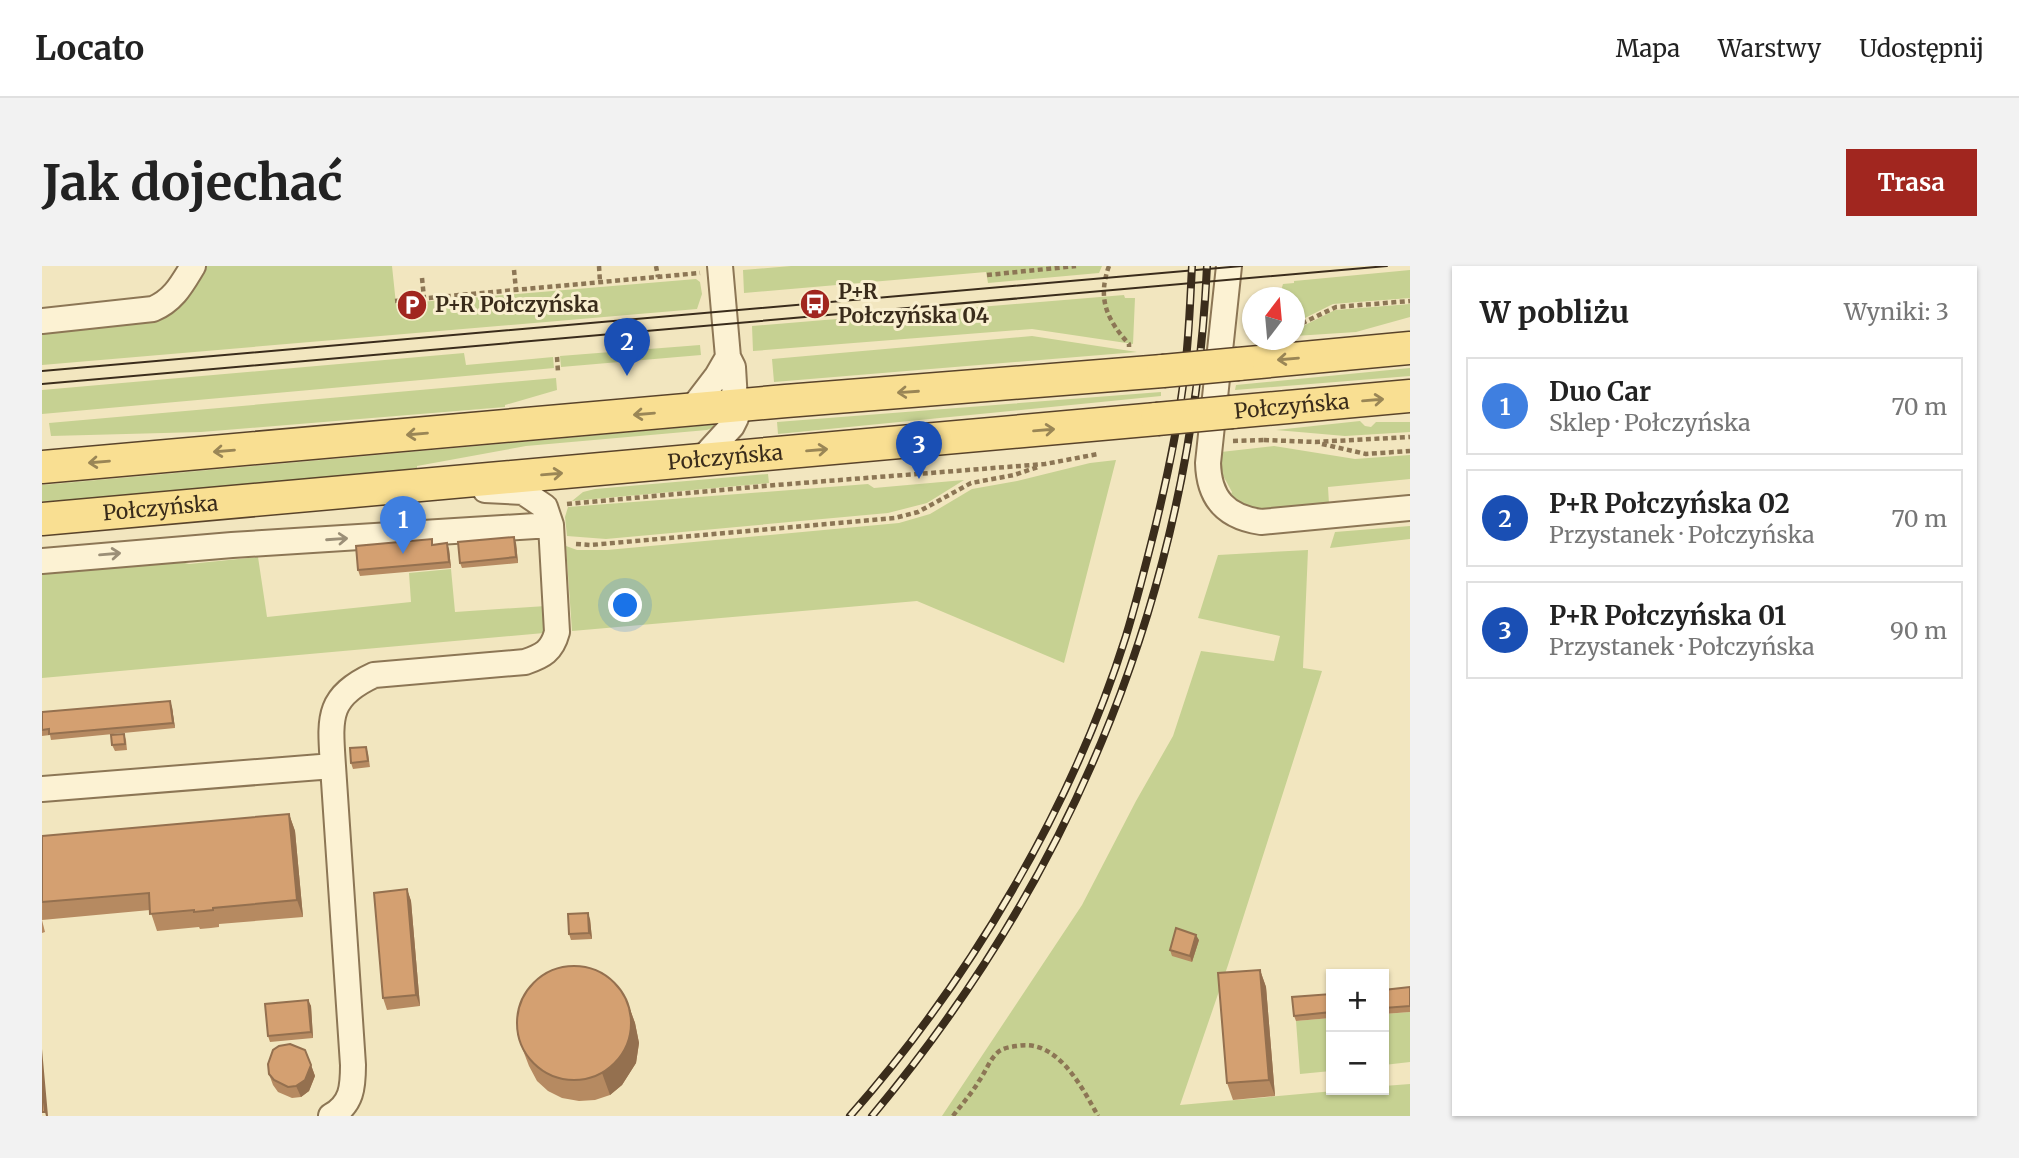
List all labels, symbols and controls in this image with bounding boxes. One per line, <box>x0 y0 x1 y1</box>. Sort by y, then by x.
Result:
text: Locato <box>35 28 144 69</box>
text: Mapa <box>1616 33 1680 64</box>
text: Warstwy <box>1718 33 1821 64</box>
text: Udostępnij <box>1859 33 1984 64</box>
button: Trasa <box>1846 149 1977 216</box>
text: Jak dojechać <box>42 152 342 213</box>
place label: P+R Połczyńska 04 <box>838 278 989 329</box>
bus stop icon: P+R Połczyńska 04 <box>798 287 832 321</box>
north arrow <box>1242 287 1305 350</box>
parking icon: P+R Połczyńska <box>395 288 429 322</box>
place label: P+R Połczyńska <box>435 291 599 318</box>
text: W pobliżu <box>1480 293 1629 331</box>
text: Wyniki: 3 <box>1844 297 1949 326</box>
pin: 2 <box>604 318 650 376</box>
one-way arrow <box>1277 353 1299 366</box>
text: Duo Car <box>1549 375 1651 408</box>
one-way arrow <box>898 386 920 399</box>
street label: Połczyńska <box>1233 388 1351 425</box>
text: 1 <box>1500 392 1510 421</box>
text: 70 m <box>1891 392 1947 421</box>
one-way arrow <box>1361 393 1384 406</box>
one-way arrow <box>633 408 655 421</box>
text: Sklep · Połczyńska <box>1549 408 1751 437</box>
pin: 3 <box>896 421 942 479</box>
one-way arrow <box>1032 423 1055 436</box>
one-way arrow <box>406 428 429 441</box>
street label: Połczyńska <box>666 439 784 476</box>
one-way arrow <box>805 443 828 456</box>
one-way arrow <box>214 445 236 458</box>
one-way arrow <box>88 456 110 469</box>
one-way arrow <box>540 467 563 480</box>
text: P+R Połczyńska 02 <box>1549 487 1790 520</box>
street label: Połczyńska <box>102 489 219 526</box>
pin: 1 <box>380 496 426 554</box>
text: 2 <box>1498 504 1512 533</box>
text: 70 m <box>1891 504 1947 533</box>
text: Przystanek · Połczyńska <box>1549 520 1814 549</box>
one-way arrow <box>325 532 348 545</box>
one-way arrow <box>98 547 121 560</box>
your location <box>608 588 642 622</box>
text: P+R Połczyńska 01 <box>1549 599 1786 632</box>
text: 3 <box>1498 616 1512 645</box>
text: 90 m <box>1890 616 1947 645</box>
text: Przystanek · Połczyńska <box>1549 632 1814 661</box>
map controls <box>1326 969 1389 1095</box>
button: + <box>1326 969 1389 1032</box>
button: − <box>1326 1032 1389 1095</box>

